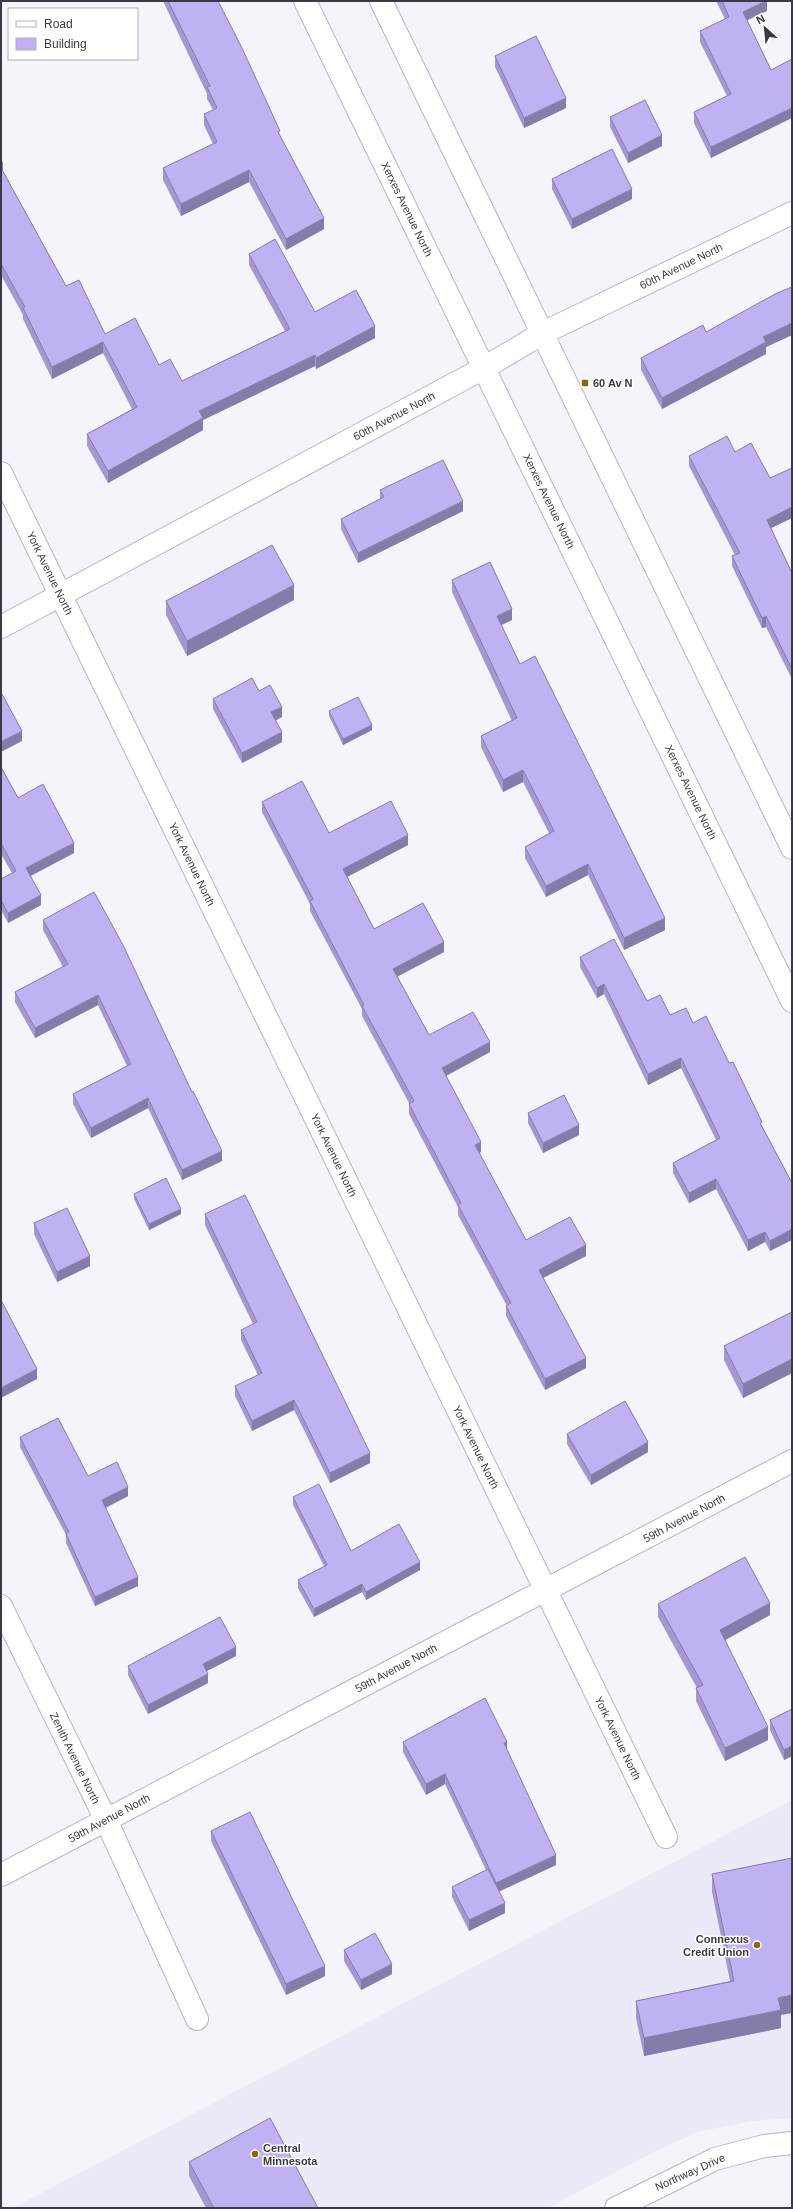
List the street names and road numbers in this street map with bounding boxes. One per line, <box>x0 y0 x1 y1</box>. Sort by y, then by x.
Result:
street label: Xerxes Avenue North <box>379 160 435 258</box>
street label: 60th Avenue North <box>638 241 724 291</box>
street label: 60th Avenue North <box>351 389 437 443</box>
street label: Xerxes Avenue North <box>521 452 577 550</box>
street label: York Avenue North <box>25 529 75 617</box>
street label: Xerxes Avenue North <box>663 743 719 841</box>
street label: York Avenue North <box>167 820 217 908</box>
street label: York Avenue North <box>309 1111 359 1199</box>
street label: York Avenue North <box>451 1403 501 1491</box>
street label: 59th Avenue North <box>641 1491 727 1545</box>
street label: 59th Avenue North <box>353 1641 439 1695</box>
street label: York Avenue North <box>593 1694 643 1782</box>
street label: Zenith Avenue North <box>48 1710 102 1806</box>
street label: 59th Avenue North <box>66 1791 152 1845</box>
street label: Northway Drive <box>653 2151 727 2193</box>

